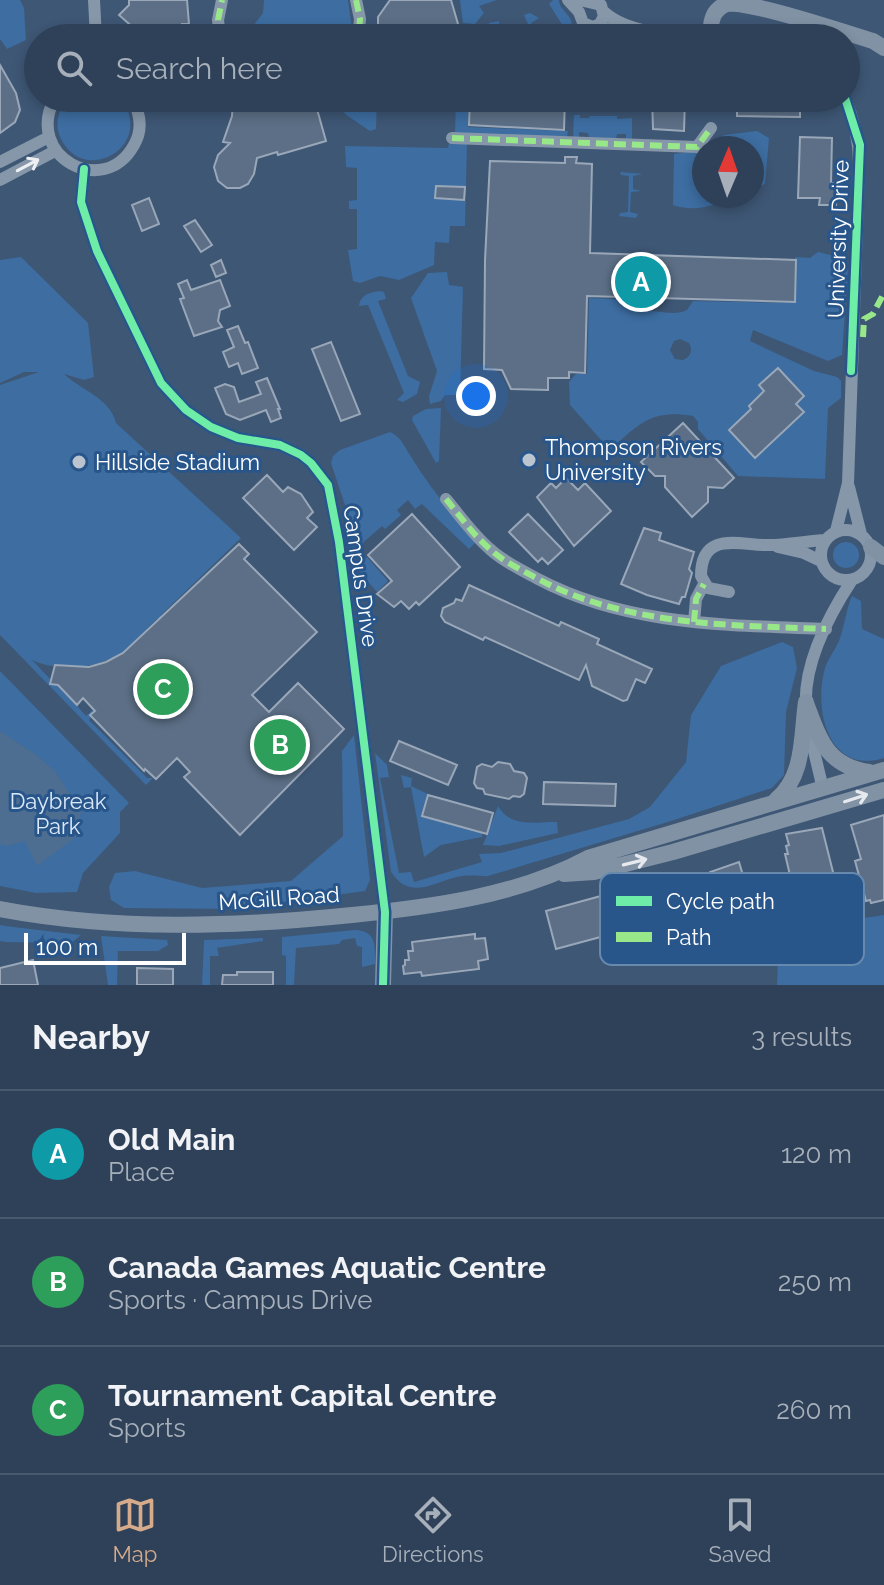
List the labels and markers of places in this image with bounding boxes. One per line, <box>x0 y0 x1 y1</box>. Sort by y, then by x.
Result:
pin: A <box>615 252 667 312</box>
place label: Thompson Rivers University <box>545 434 722 485</box>
place label: Hillside Stadium <box>95 449 260 475</box>
marker: Thompson Rivers University <box>520 451 538 469</box>
marker: Hillside Stadium <box>70 453 88 471</box>
pin: C <box>137 659 189 719</box>
pin: B <box>254 715 306 775</box>

